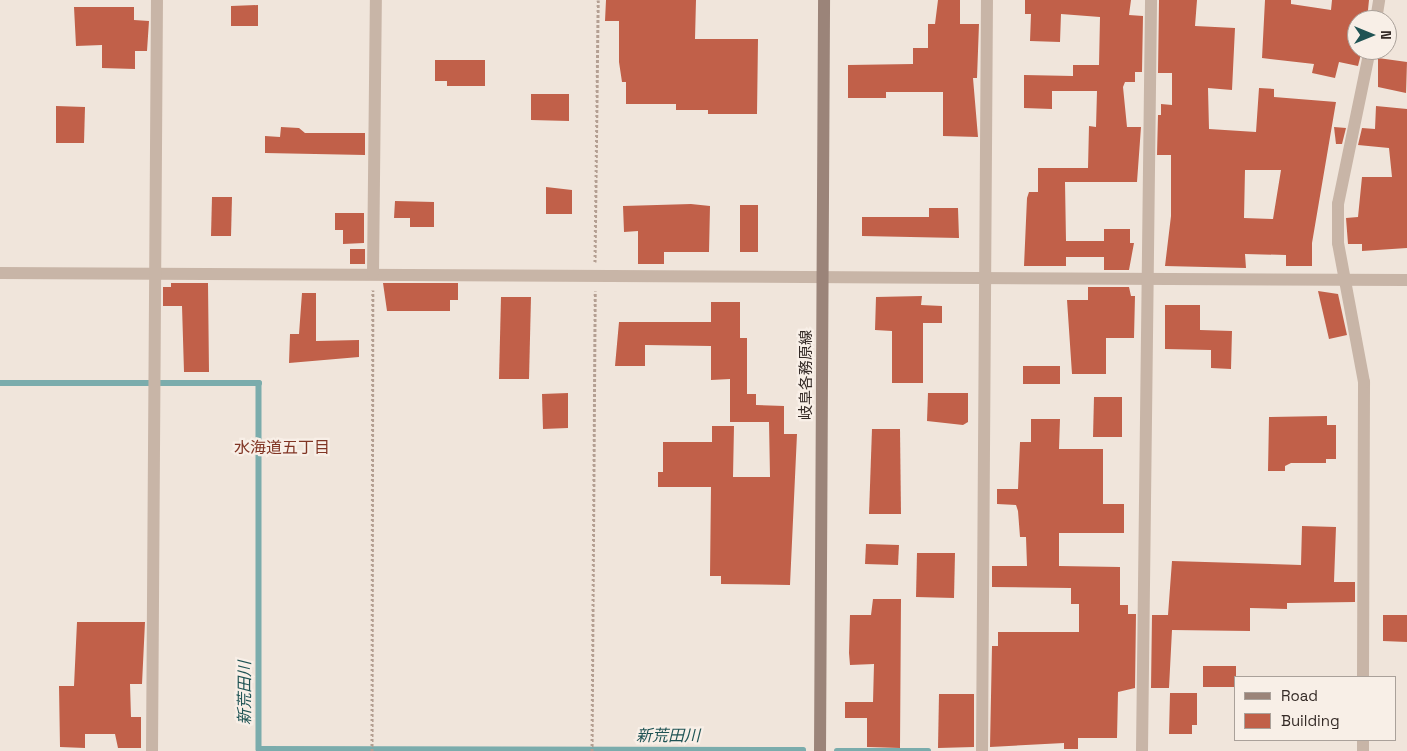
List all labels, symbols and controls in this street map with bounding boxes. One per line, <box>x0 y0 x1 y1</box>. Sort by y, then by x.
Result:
north arrow <box>1347 10 1397 60</box>
text: N <box>1377 30 1395 40</box>
street label: 岐阜各務原線 <box>797 330 815 420</box>
district label: 水海道五丁目 <box>234 438 330 458</box>
water label: 新荒田川 <box>235 661 255 725</box>
legend <box>1234 676 1397 741</box>
text: Road <box>1281 686 1318 705</box>
text: Building <box>1281 711 1340 730</box>
water label: 新荒田川 <box>636 726 700 746</box>

